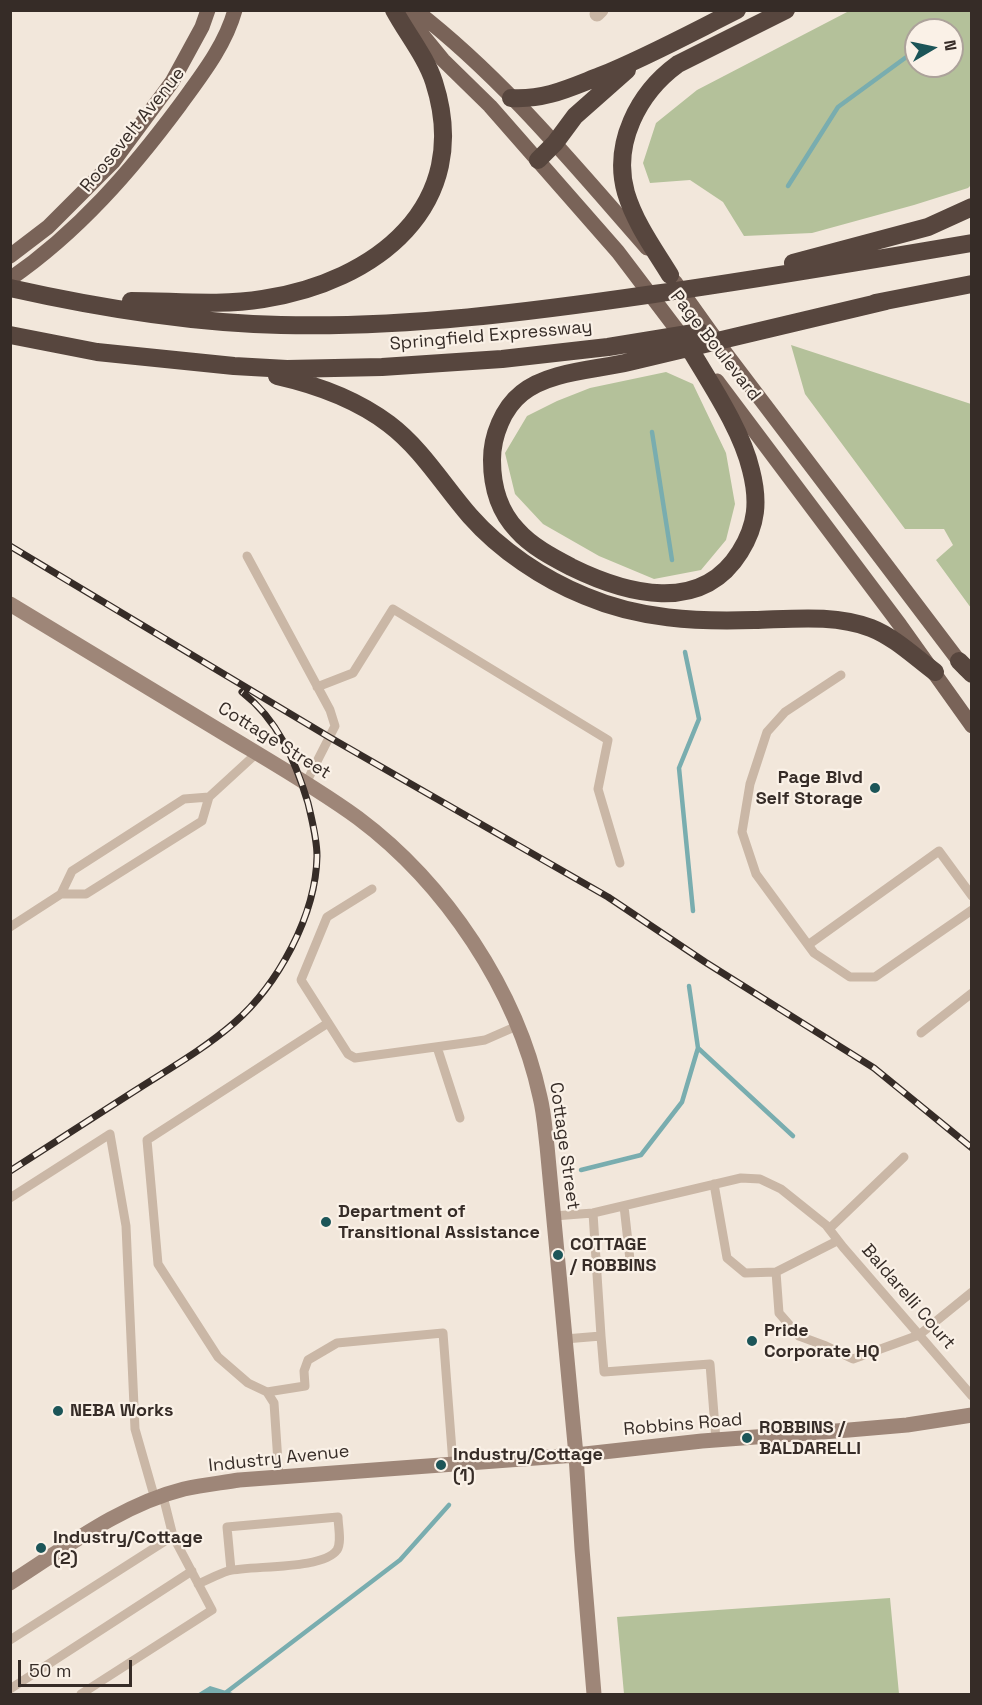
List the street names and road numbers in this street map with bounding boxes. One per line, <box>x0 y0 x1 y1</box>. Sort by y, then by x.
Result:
street label: Roosevelt Avenue <box>76 63 190 197</box>
street label: Page Boulevard <box>665 287 765 405</box>
street label: Springfield Expressway <box>389 316 593 356</box>
street label: Cottage Street <box>214 698 334 784</box>
street label: Cottage Street <box>544 1081 584 1211</box>
street label: Baldarelli Court <box>856 1240 960 1354</box>
street label: Robbins Road <box>623 1409 743 1441</box>
street label: Industry Avenue <box>207 1441 351 1477</box>

